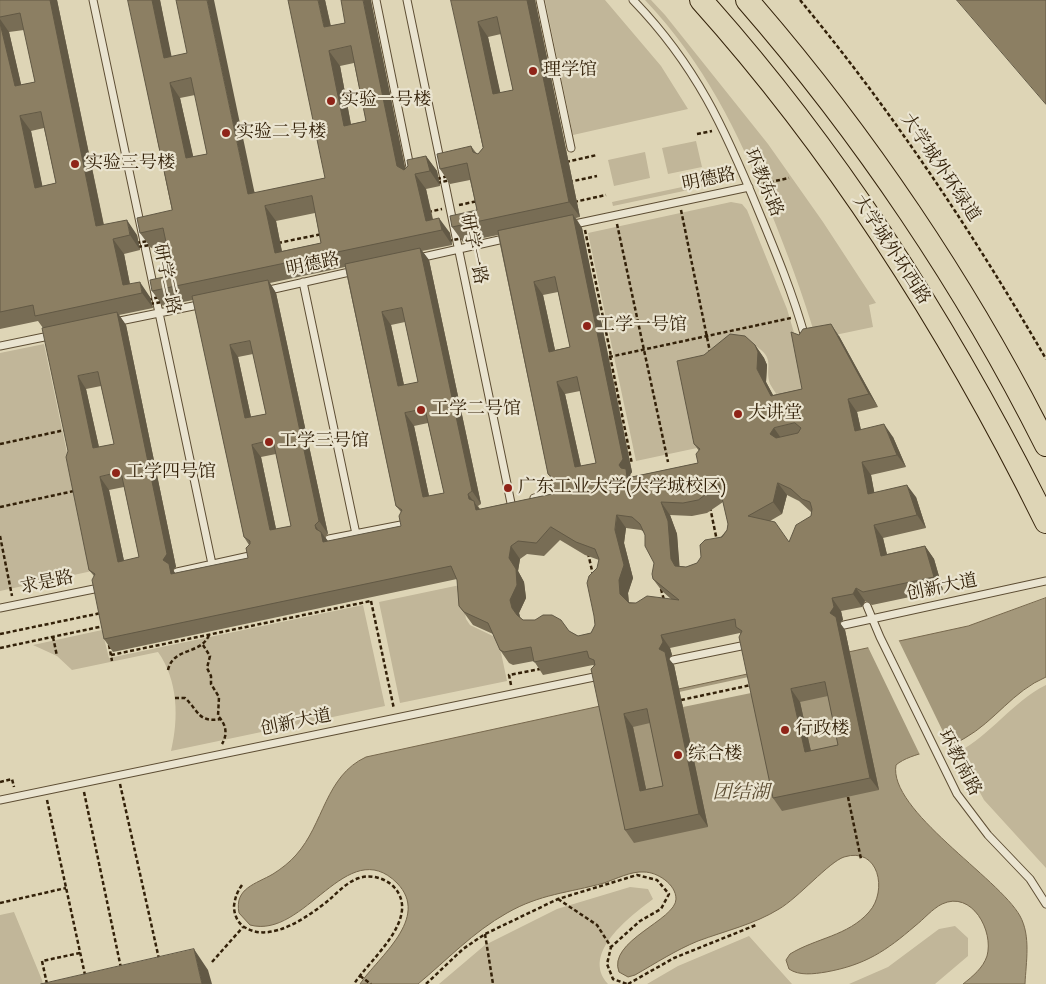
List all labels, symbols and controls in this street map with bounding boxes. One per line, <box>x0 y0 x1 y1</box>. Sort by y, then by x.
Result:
place label: 理学馆 <box>543 60 597 82</box>
marker: 理学馆 <box>527 65 539 77</box>
place label: 实验一号楼 <box>341 90 431 112</box>
marker: 实验一号楼 <box>325 95 337 107</box>
street label: 大学城外环绿道 <box>896 110 984 226</box>
place label: 实验二号楼 <box>236 122 326 144</box>
marker: 实验二号楼 <box>220 127 232 139</box>
street label: 环教东路 <box>739 146 787 220</box>
place label: 实验三号楼 <box>85 153 175 175</box>
marker: 实验三号楼 <box>69 158 81 170</box>
street label: 明德路 <box>680 164 738 196</box>
street label: 大学城外环西路 <box>848 191 934 309</box>
street label: 研学一路 <box>455 212 491 286</box>
street label: 研学二路 <box>148 242 184 316</box>
street label: 明德路 <box>284 249 342 281</box>
place label: 工学一号馆 <box>597 315 687 337</box>
marker: 工学一号馆 <box>581 320 593 332</box>
place label: 工学二号馆 <box>431 399 521 421</box>
place label: 大讲堂 <box>748 403 802 425</box>
marker: 工学二号馆 <box>415 404 427 416</box>
marker: 大讲堂 <box>732 408 744 420</box>
place label: 工学三号馆 <box>279 431 369 453</box>
marker: 工学三号馆 <box>263 436 275 448</box>
place label: 工学四号馆 <box>126 462 216 484</box>
marker: 工学四号馆 <box>110 467 122 479</box>
place label: 广东工业大学(大学城校区) <box>518 477 726 499</box>
marker: 广东工业大学(大学城校区) <box>502 482 514 494</box>
street label: 求是路 <box>18 567 76 599</box>
street label: 创新大道 <box>905 570 979 606</box>
street label: 创新大道 <box>259 705 333 741</box>
place label: 行政楼 <box>795 719 849 741</box>
marker: 行政楼 <box>779 724 791 736</box>
street label: 环教南路 <box>933 726 985 800</box>
place label: 综合楼 <box>688 744 742 766</box>
marker: 综合楼 <box>672 749 684 761</box>
water label: 团结湖 <box>713 782 769 804</box>

